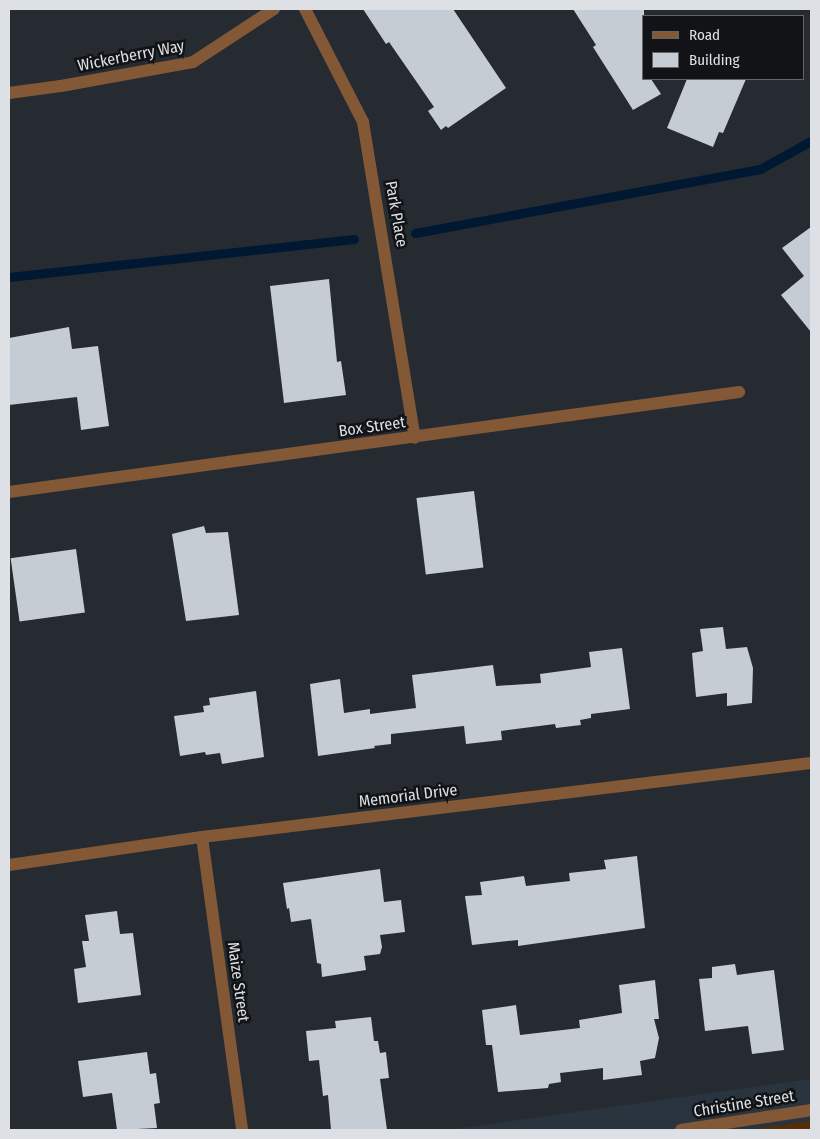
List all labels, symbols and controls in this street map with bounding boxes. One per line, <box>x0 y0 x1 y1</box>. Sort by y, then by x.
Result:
legend <box>642 15 805 80</box>
text: Road <box>689 26 720 44</box>
street label: Wickerberry Way <box>76 36 186 76</box>
text: Building <box>689 51 740 69</box>
street label: Park Place <box>381 179 411 249</box>
street label: Box Street <box>337 413 407 441</box>
street label: Memorial Drive <box>358 780 458 812</box>
street label: Maize Street <box>223 941 253 1023</box>
street label: Christine Street <box>692 1087 796 1121</box>

